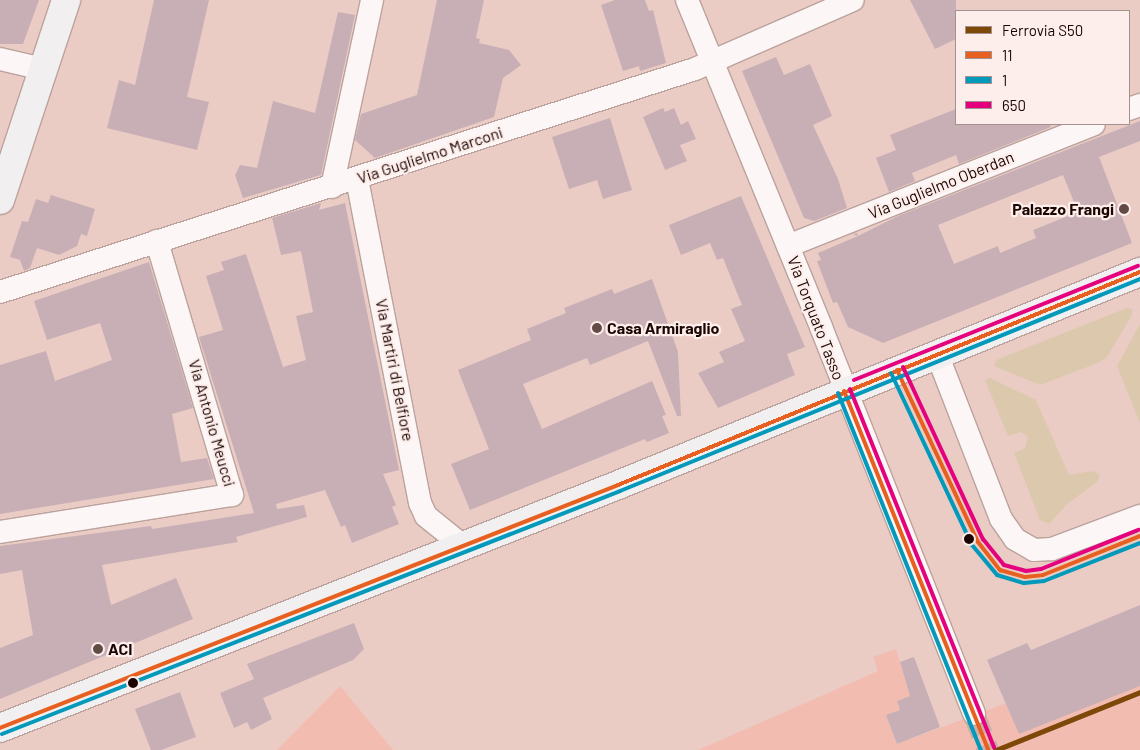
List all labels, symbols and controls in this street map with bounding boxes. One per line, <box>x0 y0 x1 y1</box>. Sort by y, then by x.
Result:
legend <box>955 10 1130 125</box>
text: Ferrovia S50 <box>1002 21 1083 39</box>
text: 11 <box>1002 46 1013 64</box>
text: 1 <box>1002 71 1007 89</box>
text: 650 <box>1002 96 1026 114</box>
street label: Via Guglielmo Marconi <box>355 122 505 188</box>
street label: Via Guglielmo Oberdan <box>865 147 1017 223</box>
place label: Palazzo Frangi <box>1012 199 1114 219</box>
marker: Palazzo Frangi <box>1118 203 1130 215</box>
street label: Via Torquato Tasso <box>784 253 848 383</box>
street label: Via Martiri di Belfiore <box>372 297 418 443</box>
place label: Casa Armiraglio <box>607 318 719 338</box>
marker: Casa Armiraglio <box>591 322 603 334</box>
street label: Via Antonio Meucci <box>185 357 239 489</box>
unlabelled marker <box>964 534 974 544</box>
place label: ACI <box>108 639 132 659</box>
marker: ACI <box>92 643 104 655</box>
unlabelled marker <box>128 678 138 688</box>

